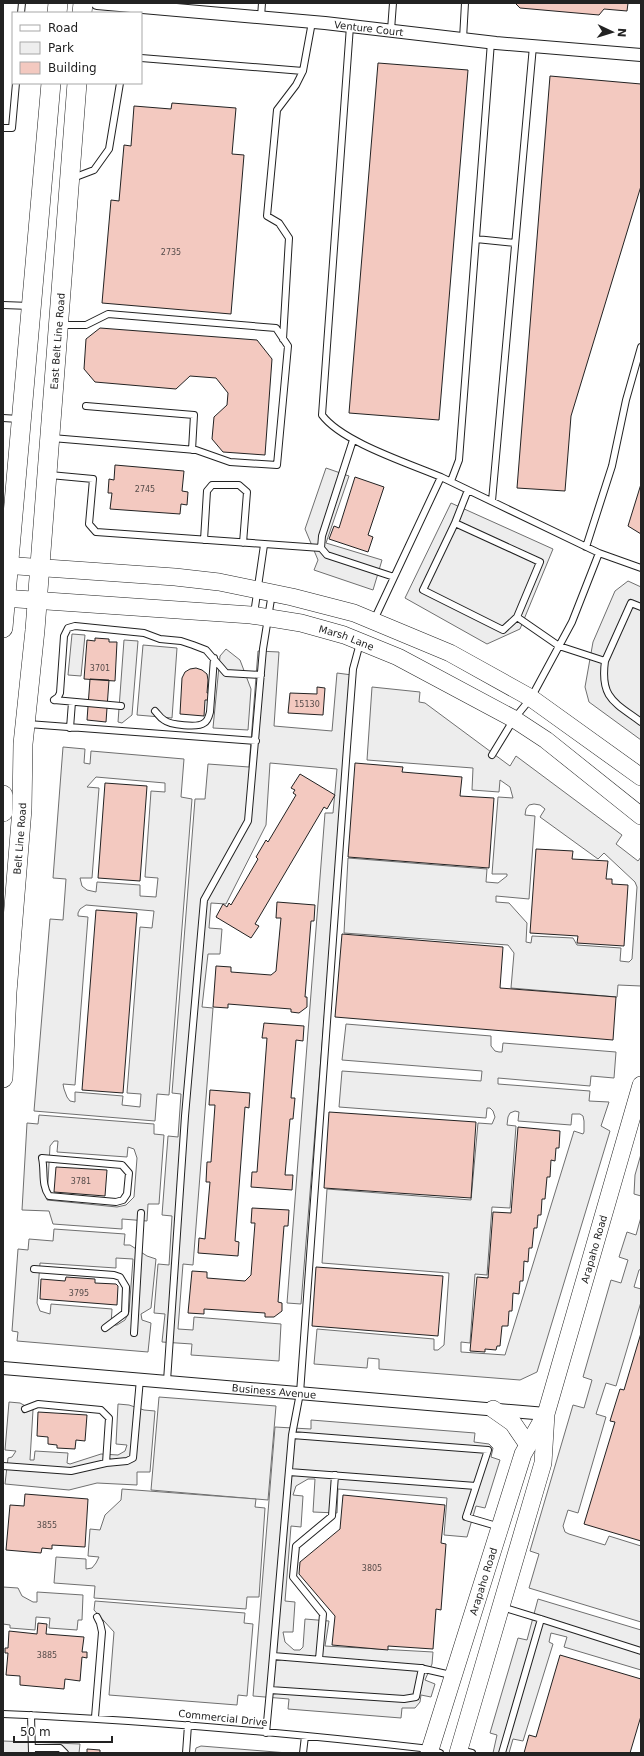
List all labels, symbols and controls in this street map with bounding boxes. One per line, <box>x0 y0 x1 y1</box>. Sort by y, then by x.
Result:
legend <box>12 12 142 84</box>
north arrow <box>592 12 632 52</box>
street label: Venture Court <box>334 19 404 38</box>
text: Road <box>48 21 78 35</box>
text: N <box>615 28 628 38</box>
text: Park <box>48 41 74 55</box>
text: Building <box>48 61 97 75</box>
house number: 2735 <box>161 248 181 257</box>
street label: East Belt Line Road <box>48 292 66 390</box>
house number: 2745 <box>135 485 155 494</box>
street label: Marsh Lane <box>318 623 376 652</box>
house number: 3701 <box>90 664 110 673</box>
house number: 15130 <box>294 700 320 709</box>
street label: Belt Line Road <box>11 803 28 875</box>
house number: 3781 <box>71 1177 91 1186</box>
street label: Arapaho Road <box>579 1214 609 1284</box>
house number: 3795 <box>69 1289 89 1298</box>
street label: Business Avenue <box>231 1382 317 1400</box>
house number: 3855 <box>37 1521 57 1530</box>
street label: Arapaho Road <box>467 1546 499 1617</box>
house number: 3805 <box>362 1564 382 1573</box>
house number: 3885 <box>37 1651 57 1660</box>
street label: Commercial Drive <box>178 1708 268 1728</box>
scale bar <box>14 1718 112 1744</box>
text: 50 m <box>20 1725 51 1739</box>

